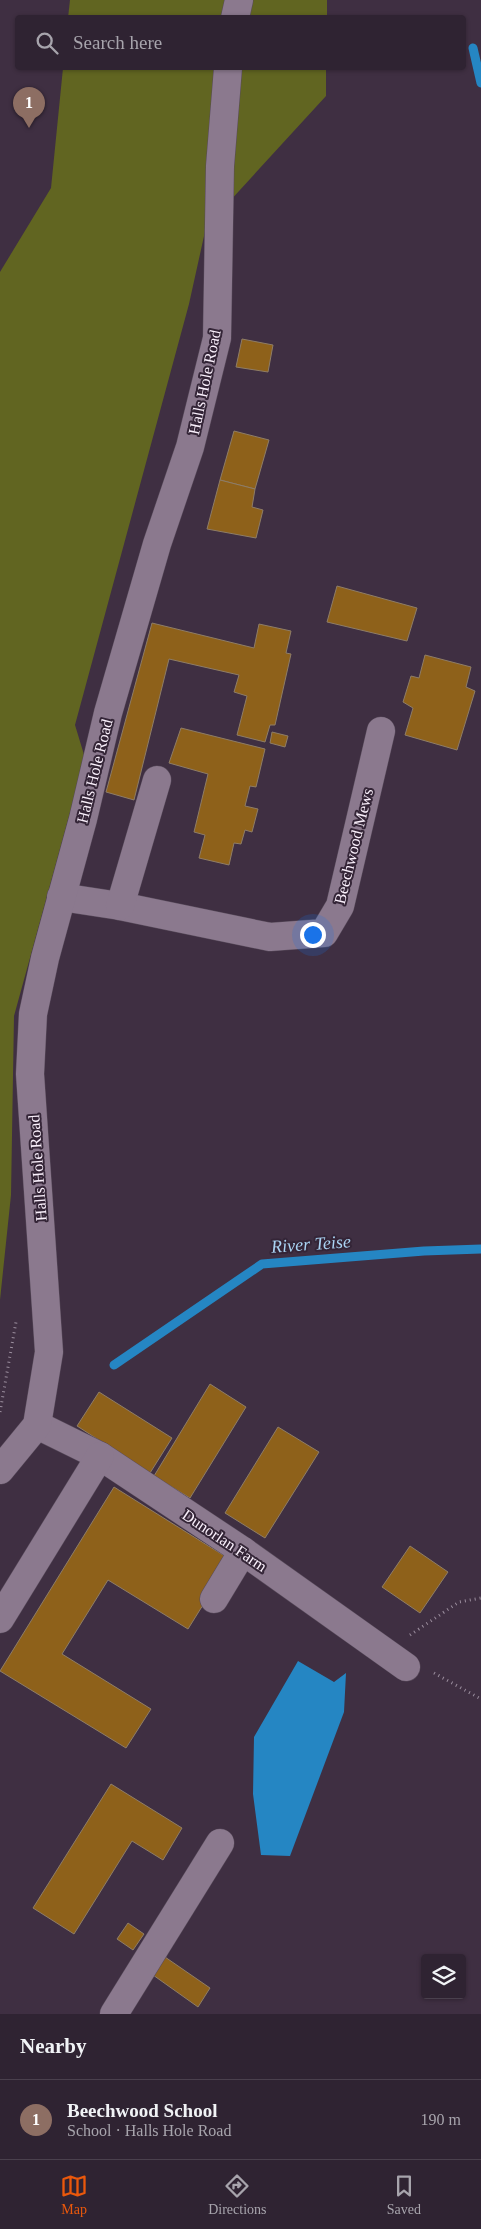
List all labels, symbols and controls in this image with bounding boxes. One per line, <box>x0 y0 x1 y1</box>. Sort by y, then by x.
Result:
search box <box>15 15 466 70</box>
icon: search <box>33 29 61 57</box>
text: Search here <box>73 32 162 53</box>
pin: 1 <box>13 87 45 128</box>
street label: Halls Hole Road <box>185 328 224 436</box>
street label: Halls Hole Road <box>73 717 116 825</box>
street label: Beechwood Mews <box>331 787 376 906</box>
your location <box>300 922 326 948</box>
street label: Halls Hole Road <box>25 1114 50 1222</box>
water label: River Teise <box>269 1231 352 1257</box>
street label: Dunorlan Farm <box>179 1506 271 1575</box>
map controls <box>421 1954 466 1999</box>
button: layers <box>421 1954 466 1999</box>
text: Nearby <box>20 2034 87 2058</box>
text: Beechwood School <box>67 2100 217 2121</box>
text: 1 <box>32 2111 40 2128</box>
text: 190 m <box>421 2111 461 2128</box>
text: School · Halls Hole Road <box>67 2122 231 2139</box>
tab: Map <box>60 2172 88 2218</box>
tab: Directions <box>208 2172 267 2218</box>
tab: Saved <box>387 2172 421 2218</box>

